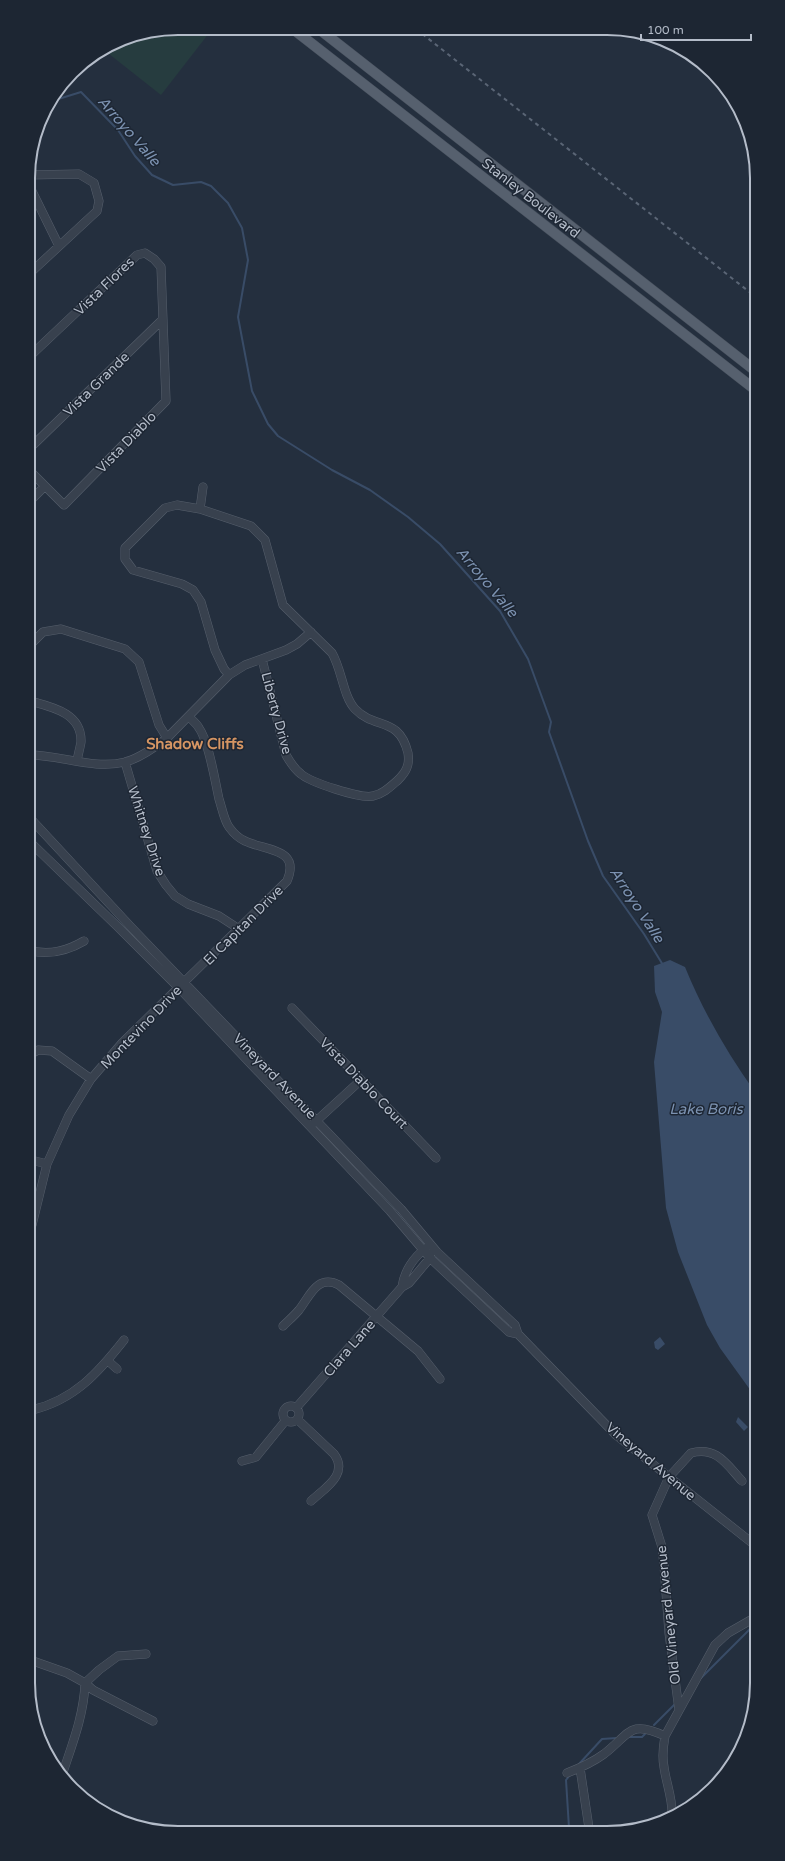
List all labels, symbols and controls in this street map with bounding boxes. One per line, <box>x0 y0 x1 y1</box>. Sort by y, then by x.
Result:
scale bar <box>641 16 751 42</box>
text: 100 m <box>647 23 684 37</box>
water label: Arroyo Valle <box>94 93 165 171</box>
street label: Stanley Boulevard <box>478 155 583 242</box>
street label: Vista Flores <box>71 253 138 319</box>
street label: Vista Grande <box>60 348 133 420</box>
street label: Vista Diablo <box>93 408 160 477</box>
water label: Arroyo Valle <box>452 543 523 622</box>
street label: Liberty Drive <box>257 670 296 756</box>
district label: Shadow Cliffs <box>146 735 244 753</box>
street label: Whitney Drive <box>124 784 169 878</box>
water label: Arroyo Valle <box>606 864 669 947</box>
street label: El Capitan Drive <box>200 882 287 969</box>
street label: Montevino Drive <box>97 982 186 1073</box>
street label: Vineyard Avenue <box>229 1030 320 1123</box>
street label: Vista Diablo Court <box>316 1034 412 1133</box>
water label: Lake Boris <box>669 1100 745 1118</box>
street label: Clara Lane <box>320 1316 379 1380</box>
street label: Vineyard Avenue <box>602 1419 699 1504</box>
street label: Old Vineyard Avenue <box>653 1545 684 1685</box>

